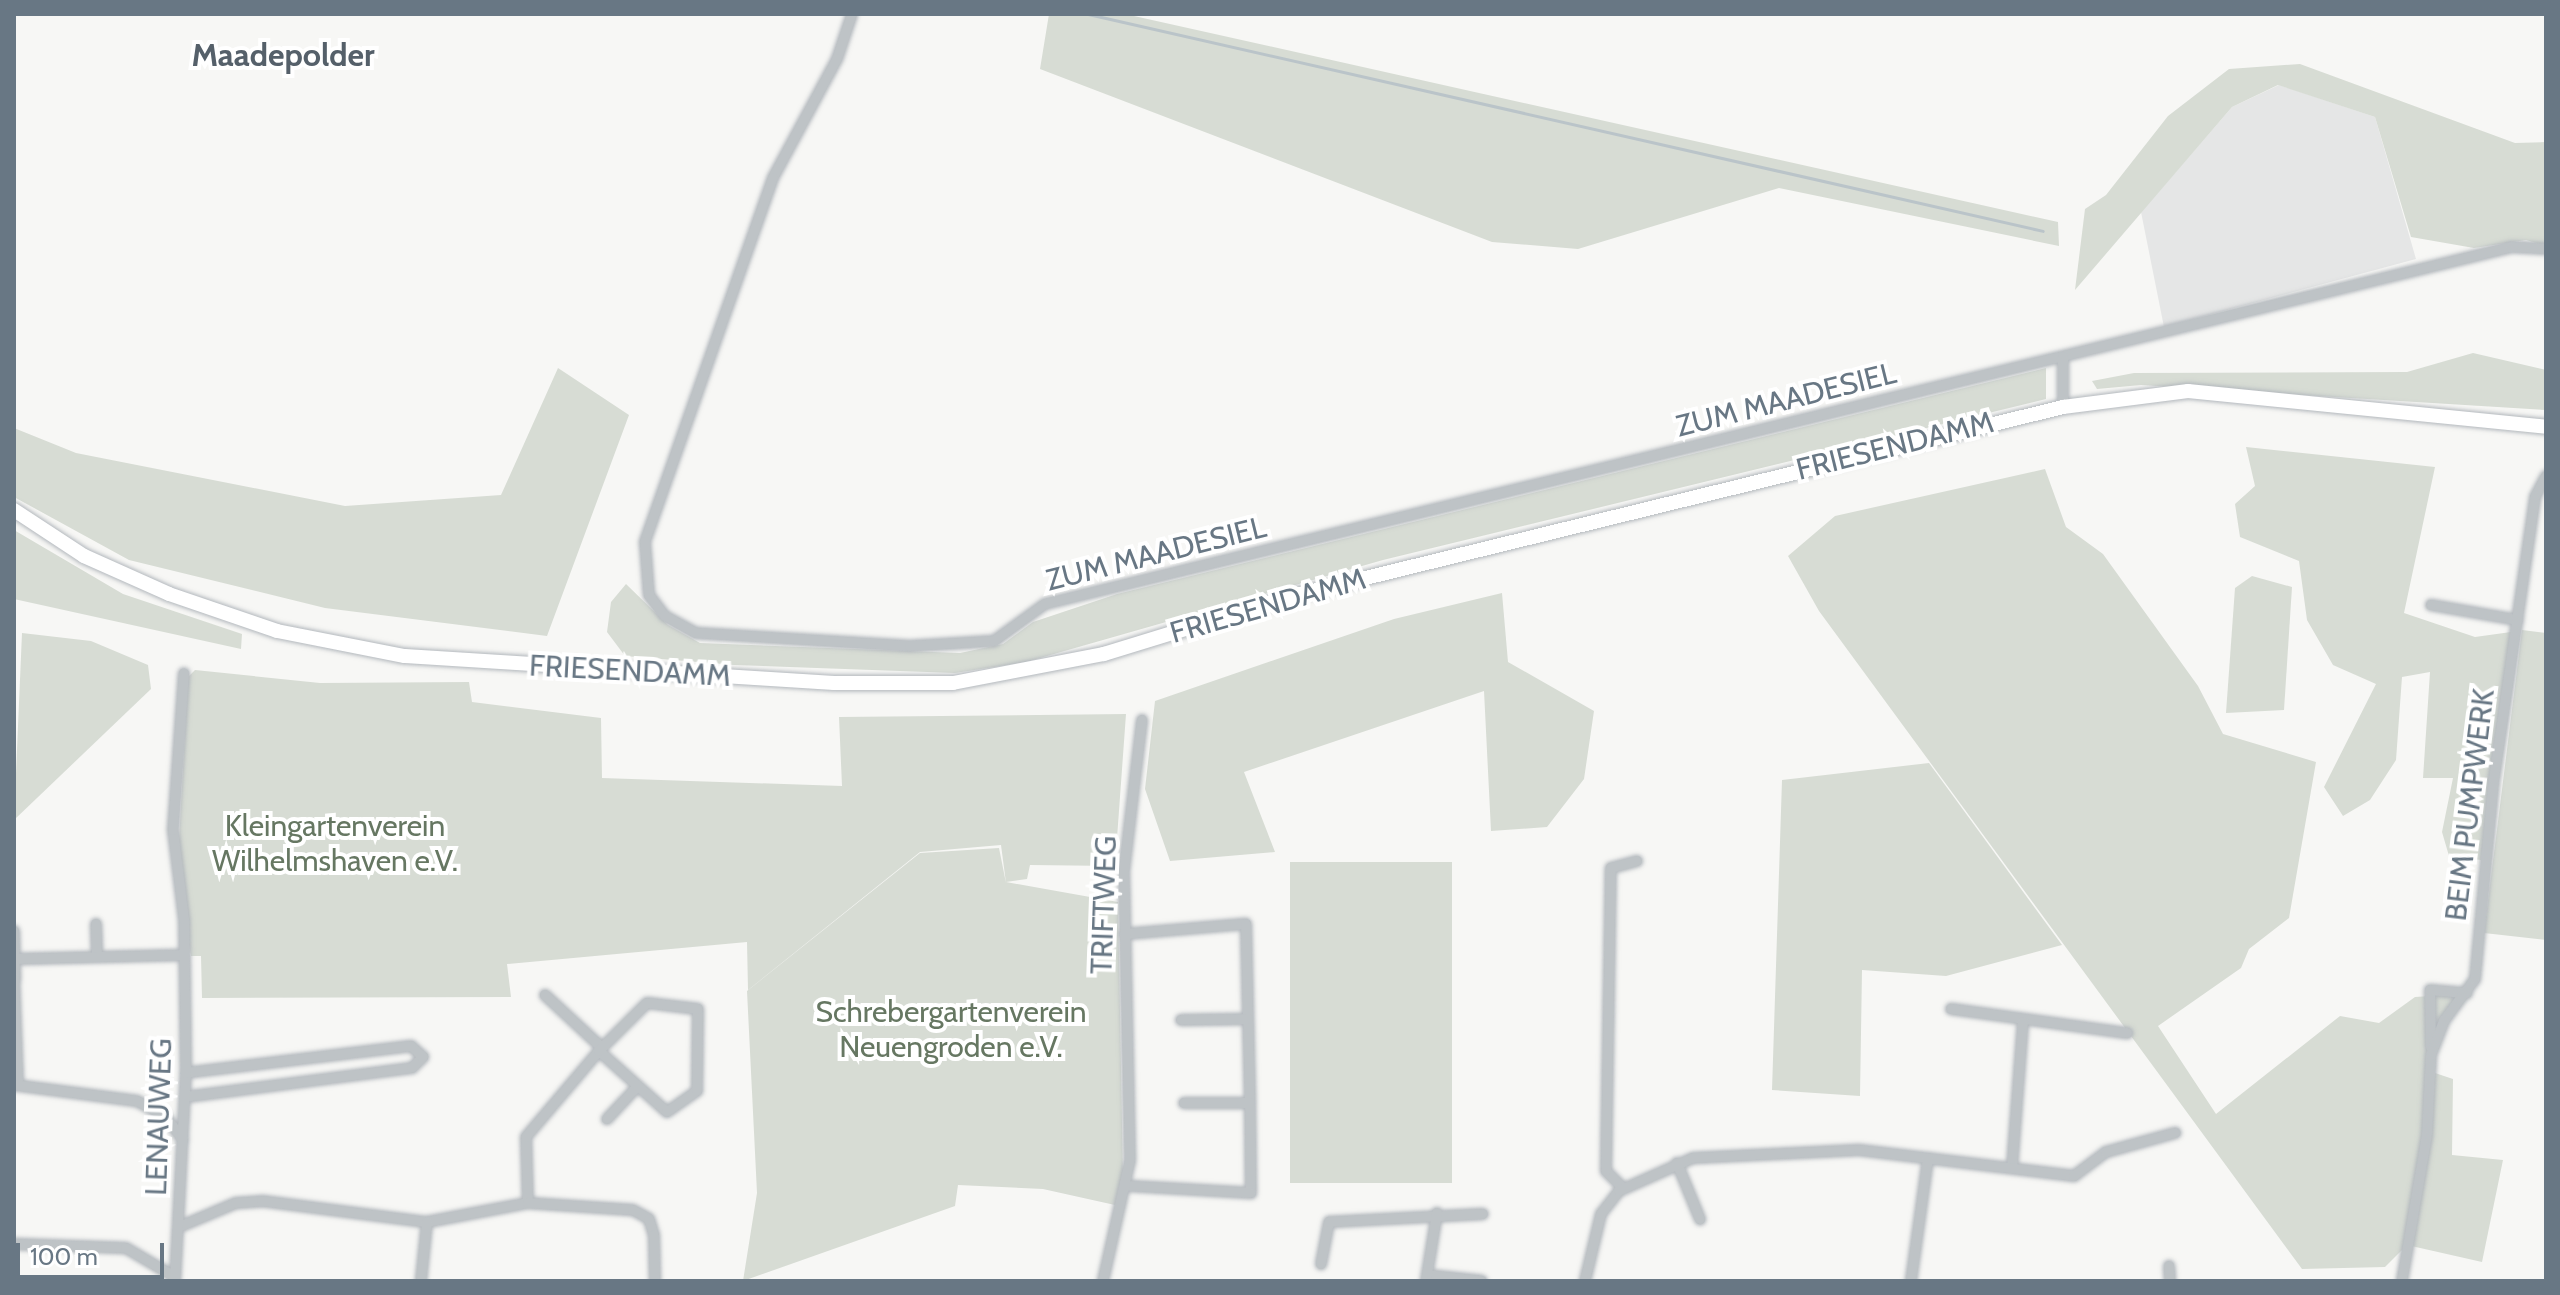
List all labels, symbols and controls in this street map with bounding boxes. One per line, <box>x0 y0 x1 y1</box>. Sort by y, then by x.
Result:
district label: Maadepolder <box>191 36 375 74</box>
street label: ZUM MAADESIEL <box>1672 355 1900 445</box>
street label: FRIESENDAMM <box>1793 404 1997 488</box>
street label: ZUM MAADESIEL <box>1042 509 1270 599</box>
street label: FRIESENDAMM <box>1166 561 1370 651</box>
street label: FRIESENDAMM <box>528 648 732 694</box>
street label: BEIM PUMPWERK <box>2438 687 2502 923</box>
park label: Kleingartenverein Wilhelmshaven e.V. <box>212 808 458 878</box>
street label: TRIFTWEG <box>1084 835 1124 975</box>
park label: Schrebergartenverein Neuengroden e.V. <box>815 994 1087 1064</box>
street label: LENAUWEG <box>138 1038 180 1196</box>
scale bar <box>20 1227 168 1277</box>
text: 100 m <box>30 1242 98 1271</box>

